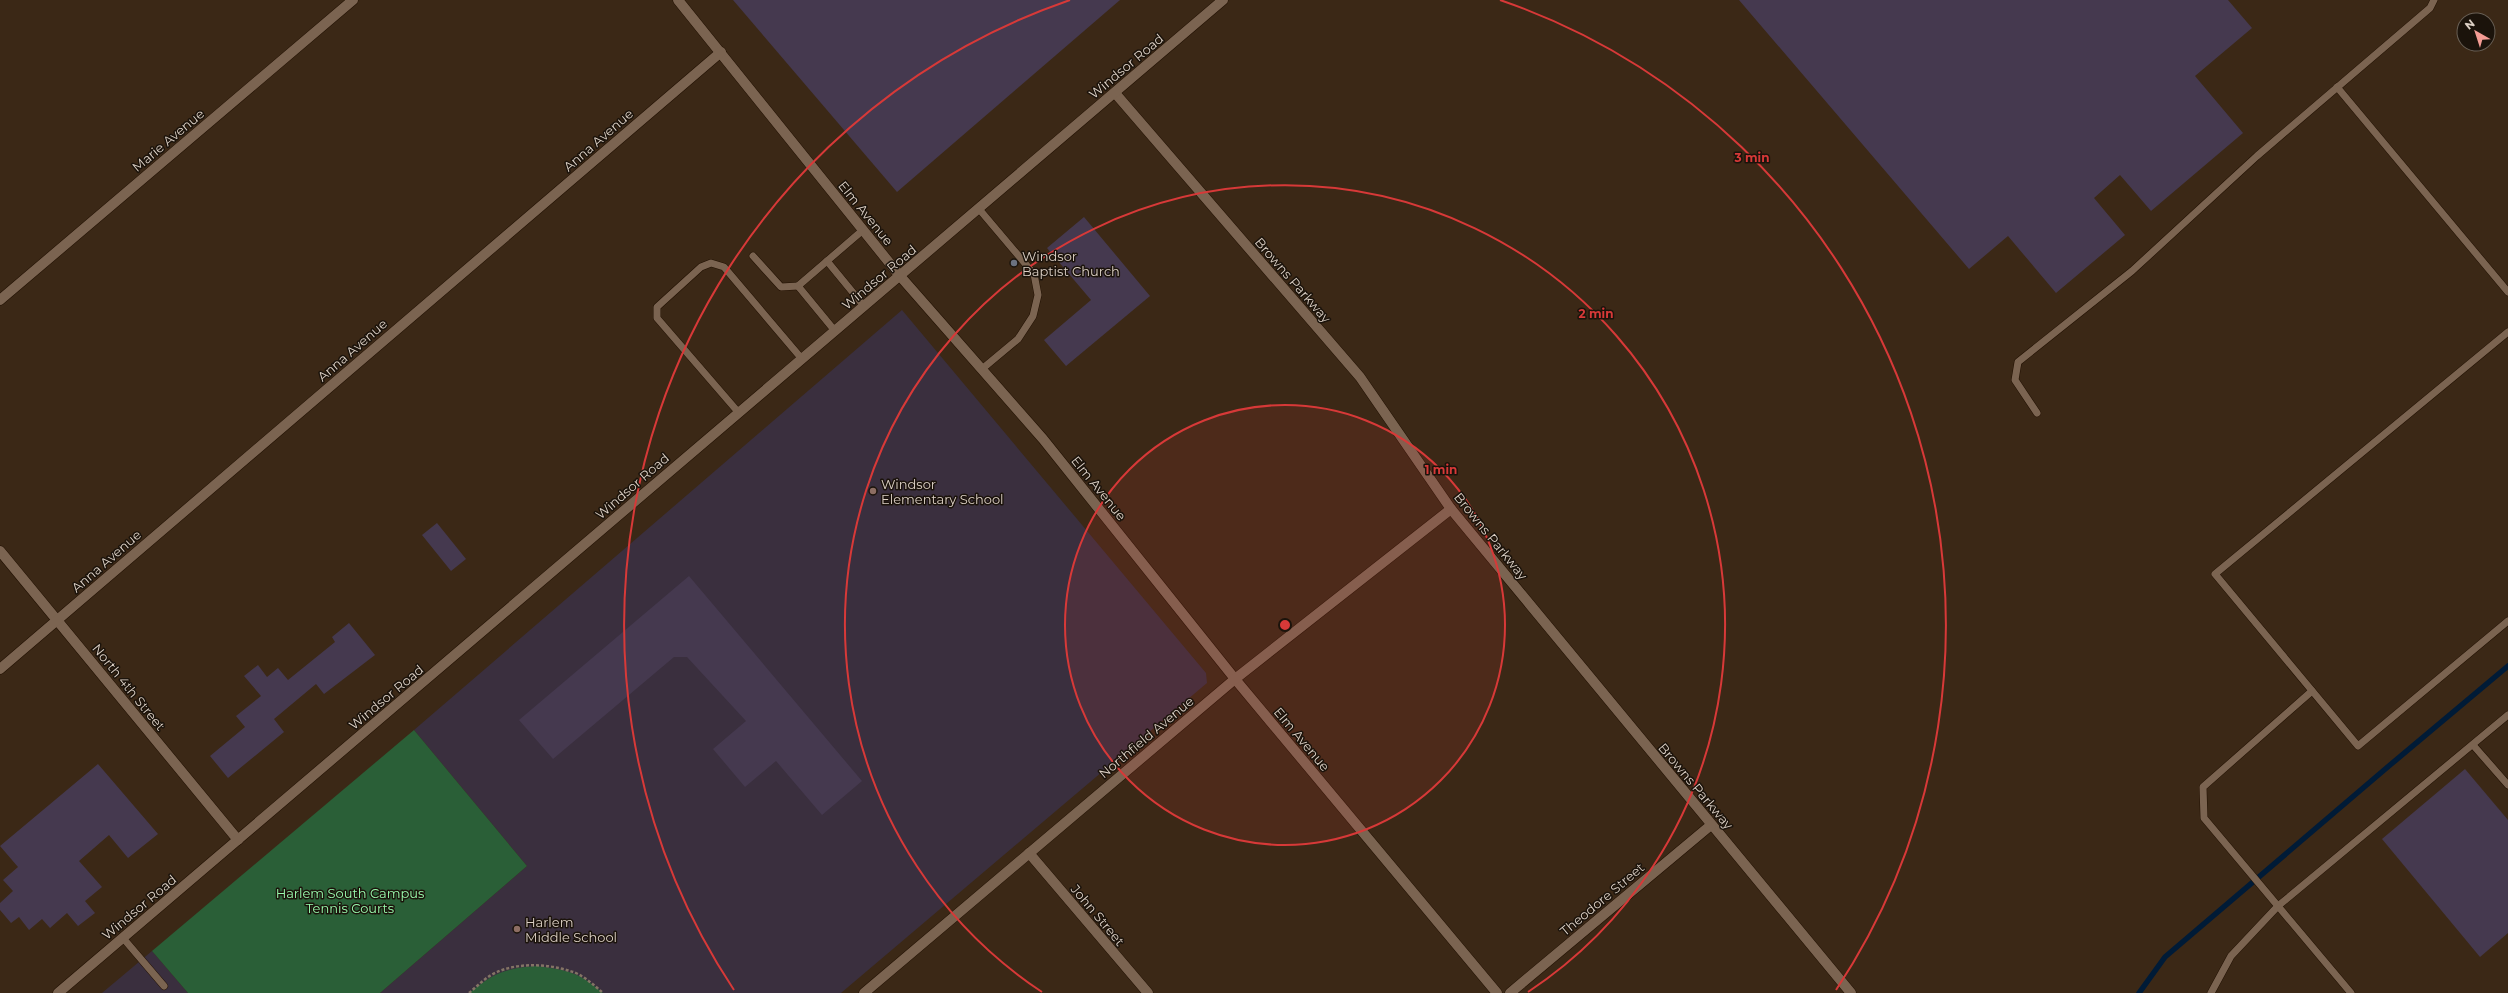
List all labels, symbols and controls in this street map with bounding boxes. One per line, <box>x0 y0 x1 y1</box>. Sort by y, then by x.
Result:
north arrow <box>2456 12 2496 52</box>
text: N <box>2462 16 2478 32</box>
street label: Windsor Road <box>1085 30 1167 102</box>
street label: Marie Avenue <box>129 105 207 175</box>
street label: Anna Avenue <box>560 105 636 175</box>
text: 3 min <box>1734 150 1770 165</box>
street label: Elm Avenue <box>835 177 897 249</box>
street label: Browns Parkway <box>1252 234 1335 327</box>
street label: Windsor Road <box>838 241 920 313</box>
place label: Windsor Baptist Church <box>1022 248 1120 279</box>
marker: Windsor Baptist Church <box>1009 258 1019 268</box>
text: 2 min <box>1579 306 1613 321</box>
street label: Anna Avenue <box>314 315 390 385</box>
street label: Windsor Road <box>592 450 672 522</box>
street label: Elm Avenue <box>1068 452 1130 524</box>
text: 1 min <box>1425 462 1457 477</box>
place label: Windsor Elementary School <box>881 476 1004 507</box>
marker: Windsor Elementary School <box>868 486 878 496</box>
street label: Browns Parkway <box>1451 489 1532 584</box>
street label: Anna Avenue <box>68 526 144 596</box>
centre of rings <box>1278 618 1292 632</box>
street label: North 4th Street <box>89 640 169 734</box>
street label: Windsor Road <box>345 661 427 733</box>
street label: Northfield Avenue <box>1095 693 1197 781</box>
street label: Elm Avenue <box>1271 704 1333 774</box>
street label: Browns Parkway <box>1655 740 1737 833</box>
street label: Theodore Street <box>1557 859 1647 939</box>
street label: Windsor Road <box>98 871 180 943</box>
street label: John Street <box>1067 880 1128 949</box>
park label: Harlem South Campus Tennis Courts <box>276 885 424 916</box>
place label: Harlem Middle School <box>525 914 617 945</box>
marker: Harlem Middle School <box>512 924 522 934</box>

